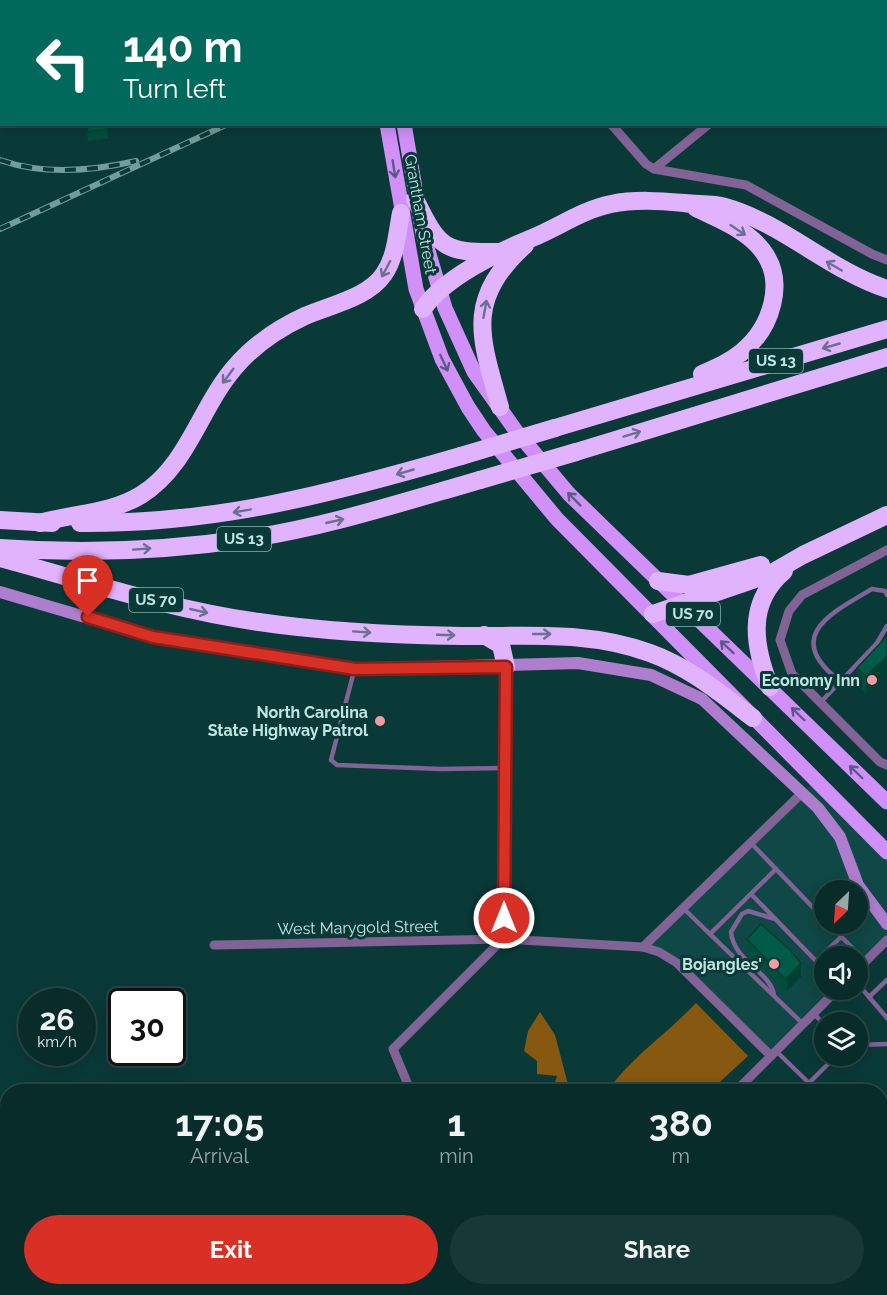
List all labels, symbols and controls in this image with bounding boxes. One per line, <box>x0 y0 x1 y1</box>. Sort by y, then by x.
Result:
text: 140 m <box>123 23 243 72</box>
icon: left <box>24 24 102 102</box>
text: Turn left <box>123 73 226 104</box>
street label: Grantham Street <box>401 153 441 276</box>
one-way arrow <box>388 158 399 178</box>
one-way arrow <box>729 224 746 236</box>
one-way arrow <box>826 259 843 271</box>
one-way arrow <box>380 260 392 277</box>
one-way arrow <box>479 299 490 319</box>
one-way arrow <box>822 340 841 352</box>
road number: US 13 <box>749 349 803 373</box>
one-way arrow <box>439 353 451 371</box>
one-way arrow <box>222 368 235 384</box>
one-way arrow <box>622 428 641 439</box>
one-way arrow <box>396 467 415 478</box>
one-way arrow <box>567 492 582 507</box>
one-way arrow <box>232 506 252 517</box>
one-way arrow <box>325 515 344 526</box>
road number: US 13 <box>217 527 271 551</box>
one-way arrow <box>132 543 152 554</box>
pin <box>62 555 113 617</box>
icon: arrive <box>71 564 104 597</box>
road number: US 70 <box>129 588 183 612</box>
road number: US 70 <box>666 602 720 626</box>
one-way arrow <box>189 605 208 617</box>
one-way arrow <box>351 627 371 638</box>
one-way arrow <box>532 628 552 640</box>
one-way arrow <box>436 629 456 641</box>
one-way arrow <box>720 640 735 654</box>
place label: Economy Inn <box>762 671 860 690</box>
marker: Economy Inn <box>865 673 879 687</box>
place label: North Carolina State Highway Patrol <box>208 703 369 740</box>
one-way arrow <box>790 707 805 722</box>
marker: North Carolina State Highway Patrol <box>373 714 387 728</box>
one-way arrow <box>849 764 864 779</box>
north arrow <box>814 880 868 934</box>
map controls <box>814 880 868 1066</box>
position arrow <box>472 886 536 950</box>
street label: West Marygold Street <box>277 917 439 938</box>
button: sound <box>814 946 868 1000</box>
place label: Bojangles' <box>682 955 762 974</box>
marker: Bojangles' <box>767 957 781 971</box>
speed limit sign: 30 <box>108 988 186 1066</box>
text: 26 <box>39 1002 75 1037</box>
button: layers <box>814 1012 868 1066</box>
text: km/h <box>37 1033 77 1051</box>
text: 17:05 <box>175 1102 264 1144</box>
text: 1 <box>448 1102 465 1144</box>
text: 380 <box>649 1102 713 1144</box>
text: Arrival <box>190 1144 249 1168</box>
text: min <box>439 1144 474 1168</box>
text: m <box>672 1144 690 1168</box>
button: Exit <box>24 1215 438 1284</box>
button: Share <box>450 1215 864 1284</box>

